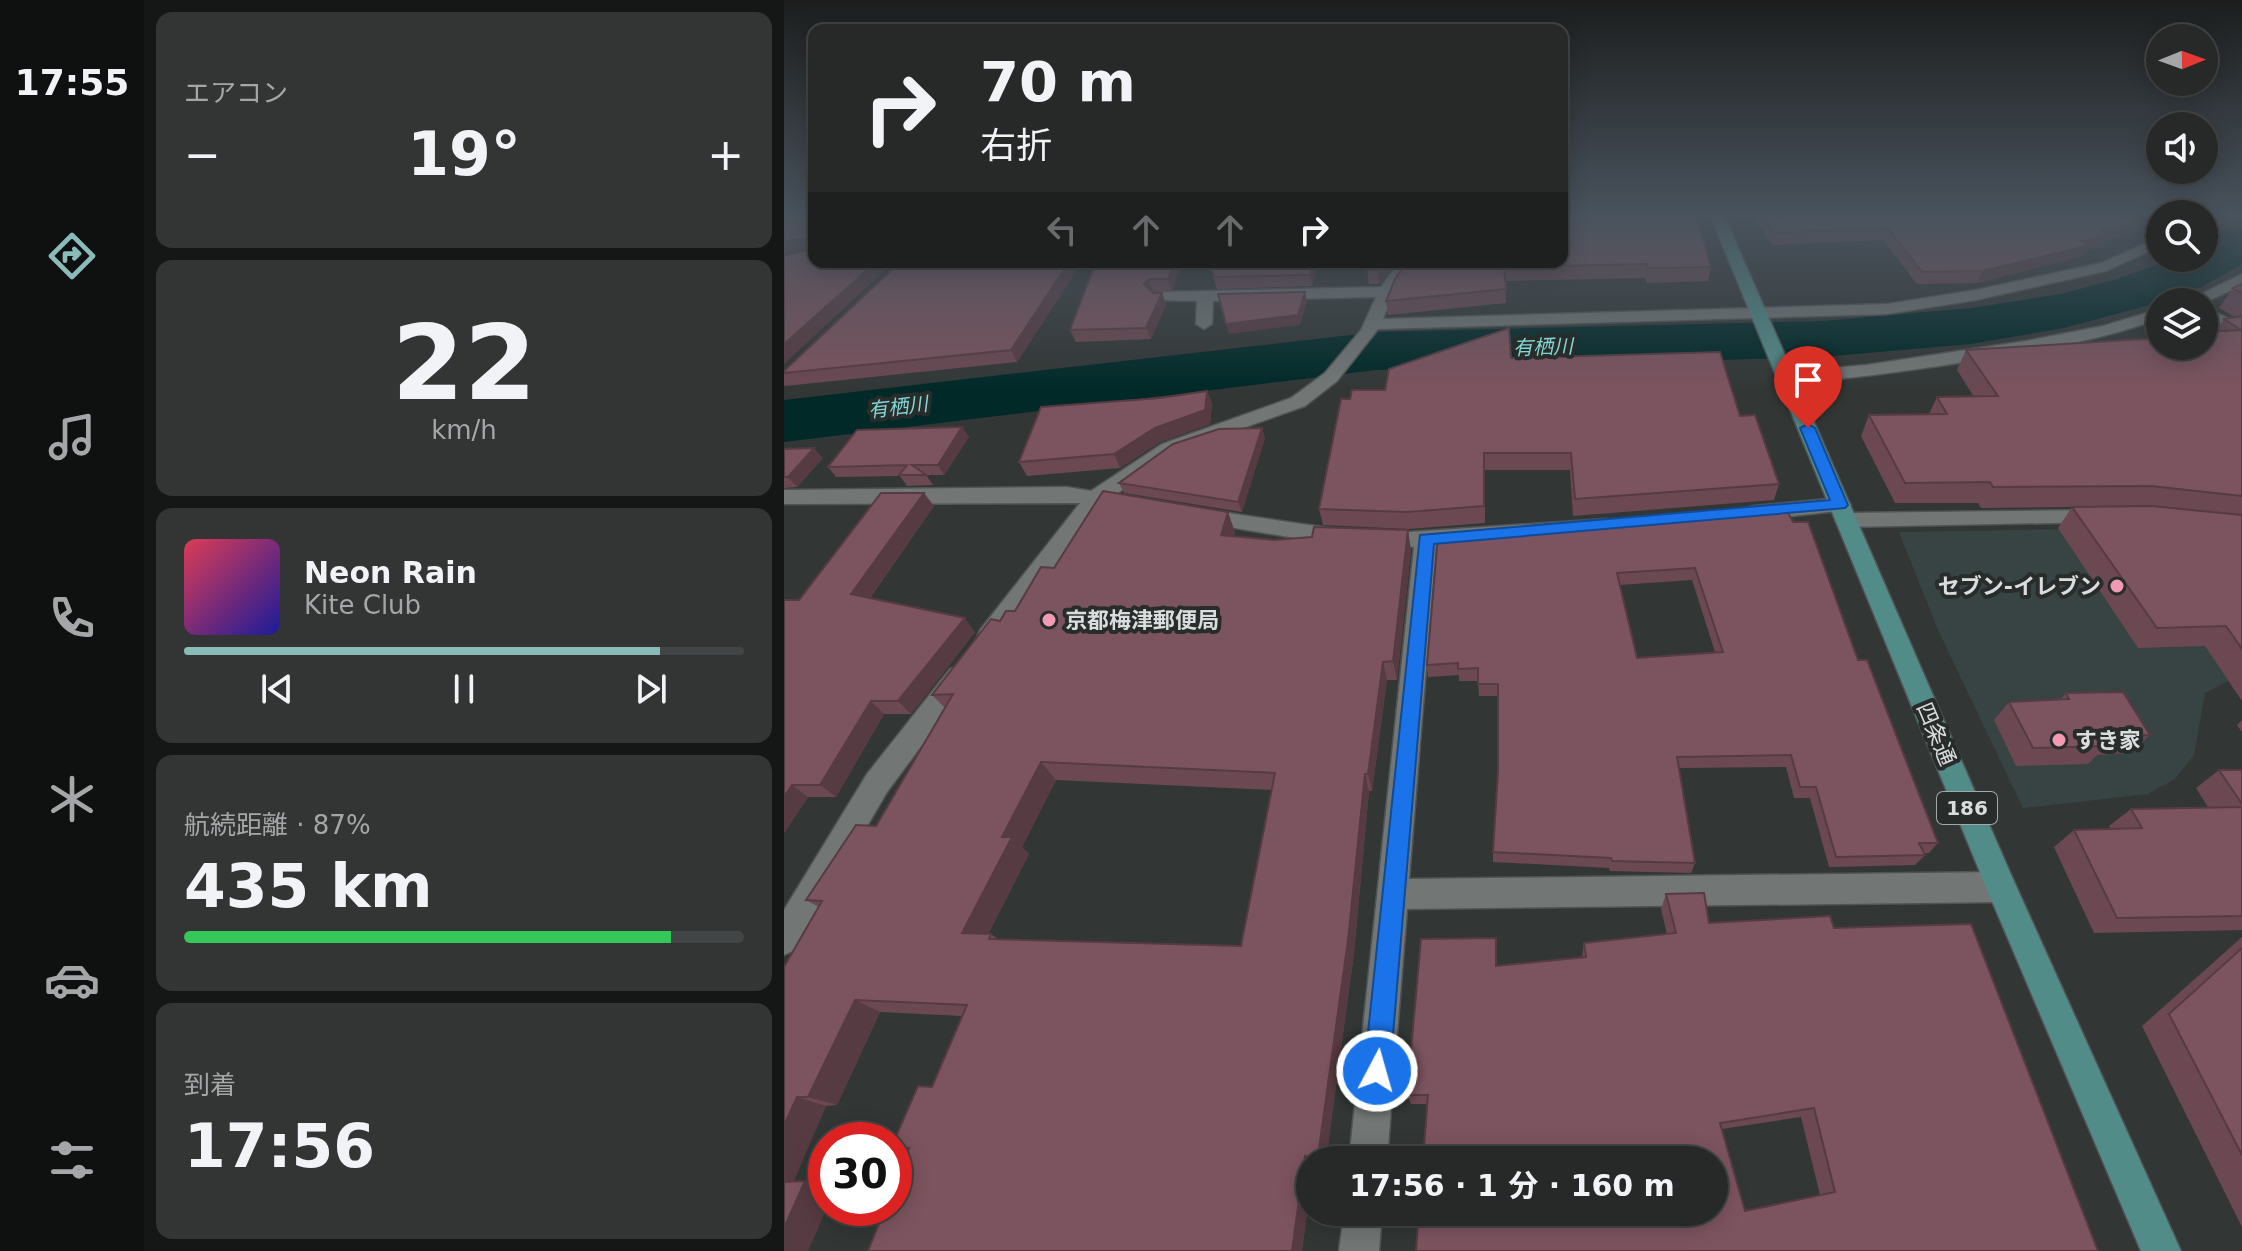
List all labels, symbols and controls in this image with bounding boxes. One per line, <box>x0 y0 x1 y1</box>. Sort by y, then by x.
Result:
north arrow <box>2146 24 2218 96</box>
map controls <box>2146 24 2218 360</box>
text: 70 m <box>980 49 1136 114</box>
icon: right <box>848 56 952 160</box>
text: 17:55 <box>15 62 129 103</box>
text: エアコン <box>184 78 288 108</box>
button: sound <box>2146 112 2218 184</box>
text: 19° <box>407 119 521 189</box>
text: 右折 <box>980 125 1052 166</box>
text: − <box>184 129 221 180</box>
text: + <box>707 129 744 180</box>
button: search <box>2146 200 2218 272</box>
icon: left <box>1040 208 1084 252</box>
icon: ahead <box>1124 208 1168 252</box>
icon: ahead <box>1208 208 1252 252</box>
icon: right <box>1292 208 1336 252</box>
icon: directions <box>44 228 100 284</box>
button: layers <box>2146 288 2218 360</box>
text: 22 <box>392 302 536 424</box>
water label: 有栖川 <box>1513 334 1575 360</box>
pin <box>1774 346 1842 428</box>
icon: arrive <box>1786 358 1830 402</box>
water label: 有栖川 <box>867 391 931 423</box>
icon: music <box>44 409 100 465</box>
text: km/h <box>431 415 497 445</box>
text: Neon Rain <box>304 555 477 590</box>
place label: セブン-イレブン <box>1938 574 2101 599</box>
marker: セブン-イレブン <box>2108 577 2126 595</box>
icon: phone <box>44 590 100 646</box>
text: Kite Club <box>304 590 421 620</box>
place label: 京都梅津郵便局 <box>1065 608 1219 633</box>
marker: 京都梅津郵便局 <box>1040 611 1058 629</box>
icon: previous <box>255 667 299 711</box>
icon: pause <box>442 667 486 711</box>
icon: next <box>629 667 673 711</box>
street label: 四条通 <box>1912 699 1960 769</box>
place label: すき家 <box>2075 728 2141 753</box>
marker: すき家 <box>2050 731 2068 749</box>
icon: climate <box>44 771 100 827</box>
road number: 186 <box>1937 792 1997 824</box>
text: 航続距離 · 87% <box>184 810 371 840</box>
text: 435 km <box>184 851 433 921</box>
icon: car <box>44 952 100 1008</box>
position arrow <box>1335 1029 1419 1113</box>
text: 到着 <box>184 1070 236 1100</box>
text: 17:56 <box>184 1111 375 1181</box>
speed limit sign: 30 <box>808 1122 912 1226</box>
icon: filters <box>44 1132 100 1188</box>
text: 17:56 · 1 分 · 160 m <box>1349 1168 1675 1203</box>

